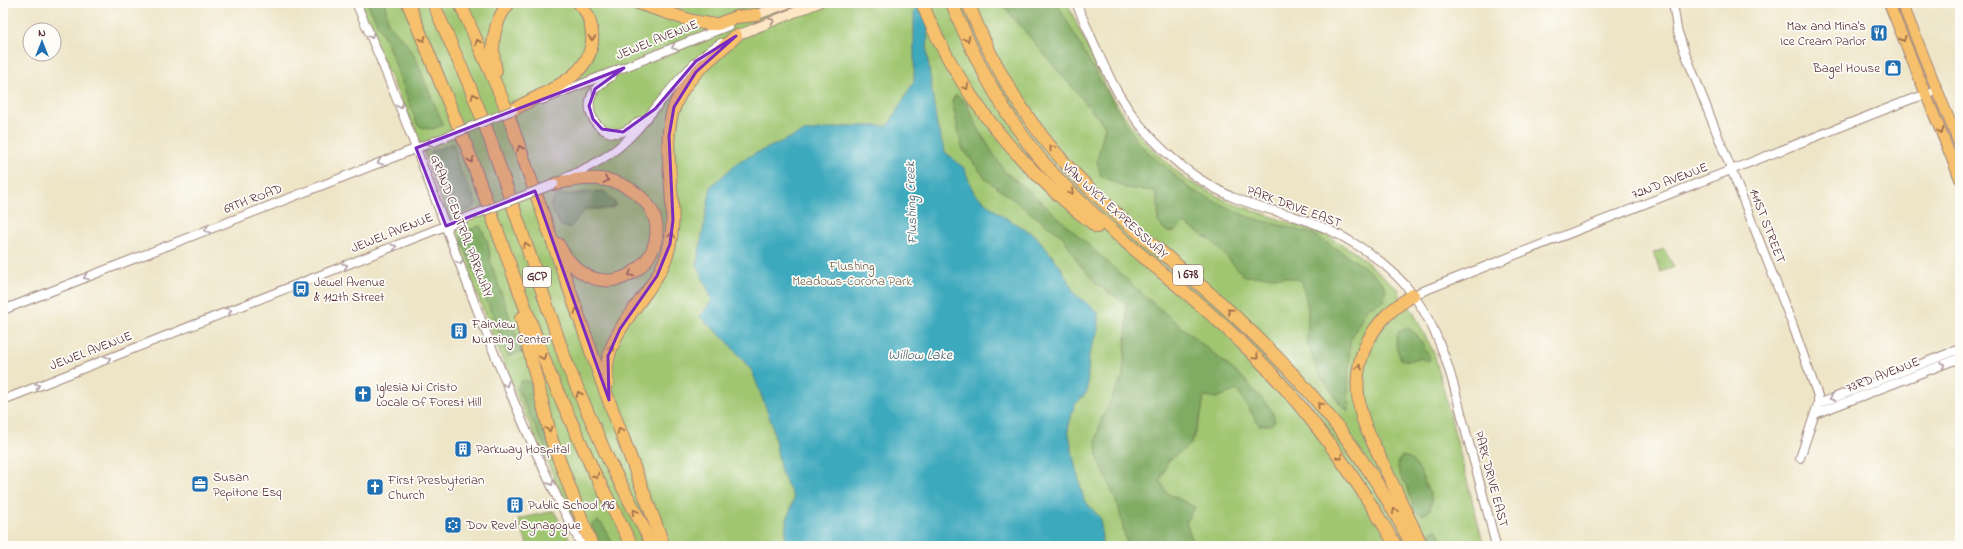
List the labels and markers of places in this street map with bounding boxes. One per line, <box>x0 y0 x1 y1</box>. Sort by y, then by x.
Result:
place label: Max and Mina's Ice Cream Parlor <box>1780 17 1867 51</box>
restaurant icon: Max and Mina's Ice Cream Parlor <box>1869 23 1889 43</box>
shop icon: Bagel House <box>1883 58 1903 78</box>
place label: Bagel House <box>1812 59 1880 79</box>
place label: Jewel Avenue & 112th Street <box>314 273 385 307</box>
bus stop icon: Jewel Avenue & 112th Street <box>291 279 311 299</box>
place label: Fairview Nursing Center <box>471 315 551 350</box>
building icon: Fairview Nursing Center <box>449 321 469 341</box>
place label: Iglesia Ni Cristo Locale Of Forest Hill <box>376 378 482 412</box>
church icon: Iglesia Ni Cristo Locale Of Forest Hill <box>353 384 373 404</box>
building icon: Parkway Hospital <box>453 439 473 459</box>
place label: Parkway Hospital <box>476 440 569 460</box>
place label: Susan Pepitone Esq <box>213 468 282 502</box>
place label: First Presbyterian Church <box>387 471 484 505</box>
office icon: Susan Pepitone Esq <box>190 474 210 494</box>
church icon: First Presbyterian Church <box>365 477 385 497</box>
building icon: Public School 196 <box>505 495 525 515</box>
place label: Public School 196 <box>528 496 615 515</box>
synagogue icon: Dov Revel Synagogue <box>443 515 463 535</box>
place label: Dov Revel Synagogue <box>465 516 581 536</box>

